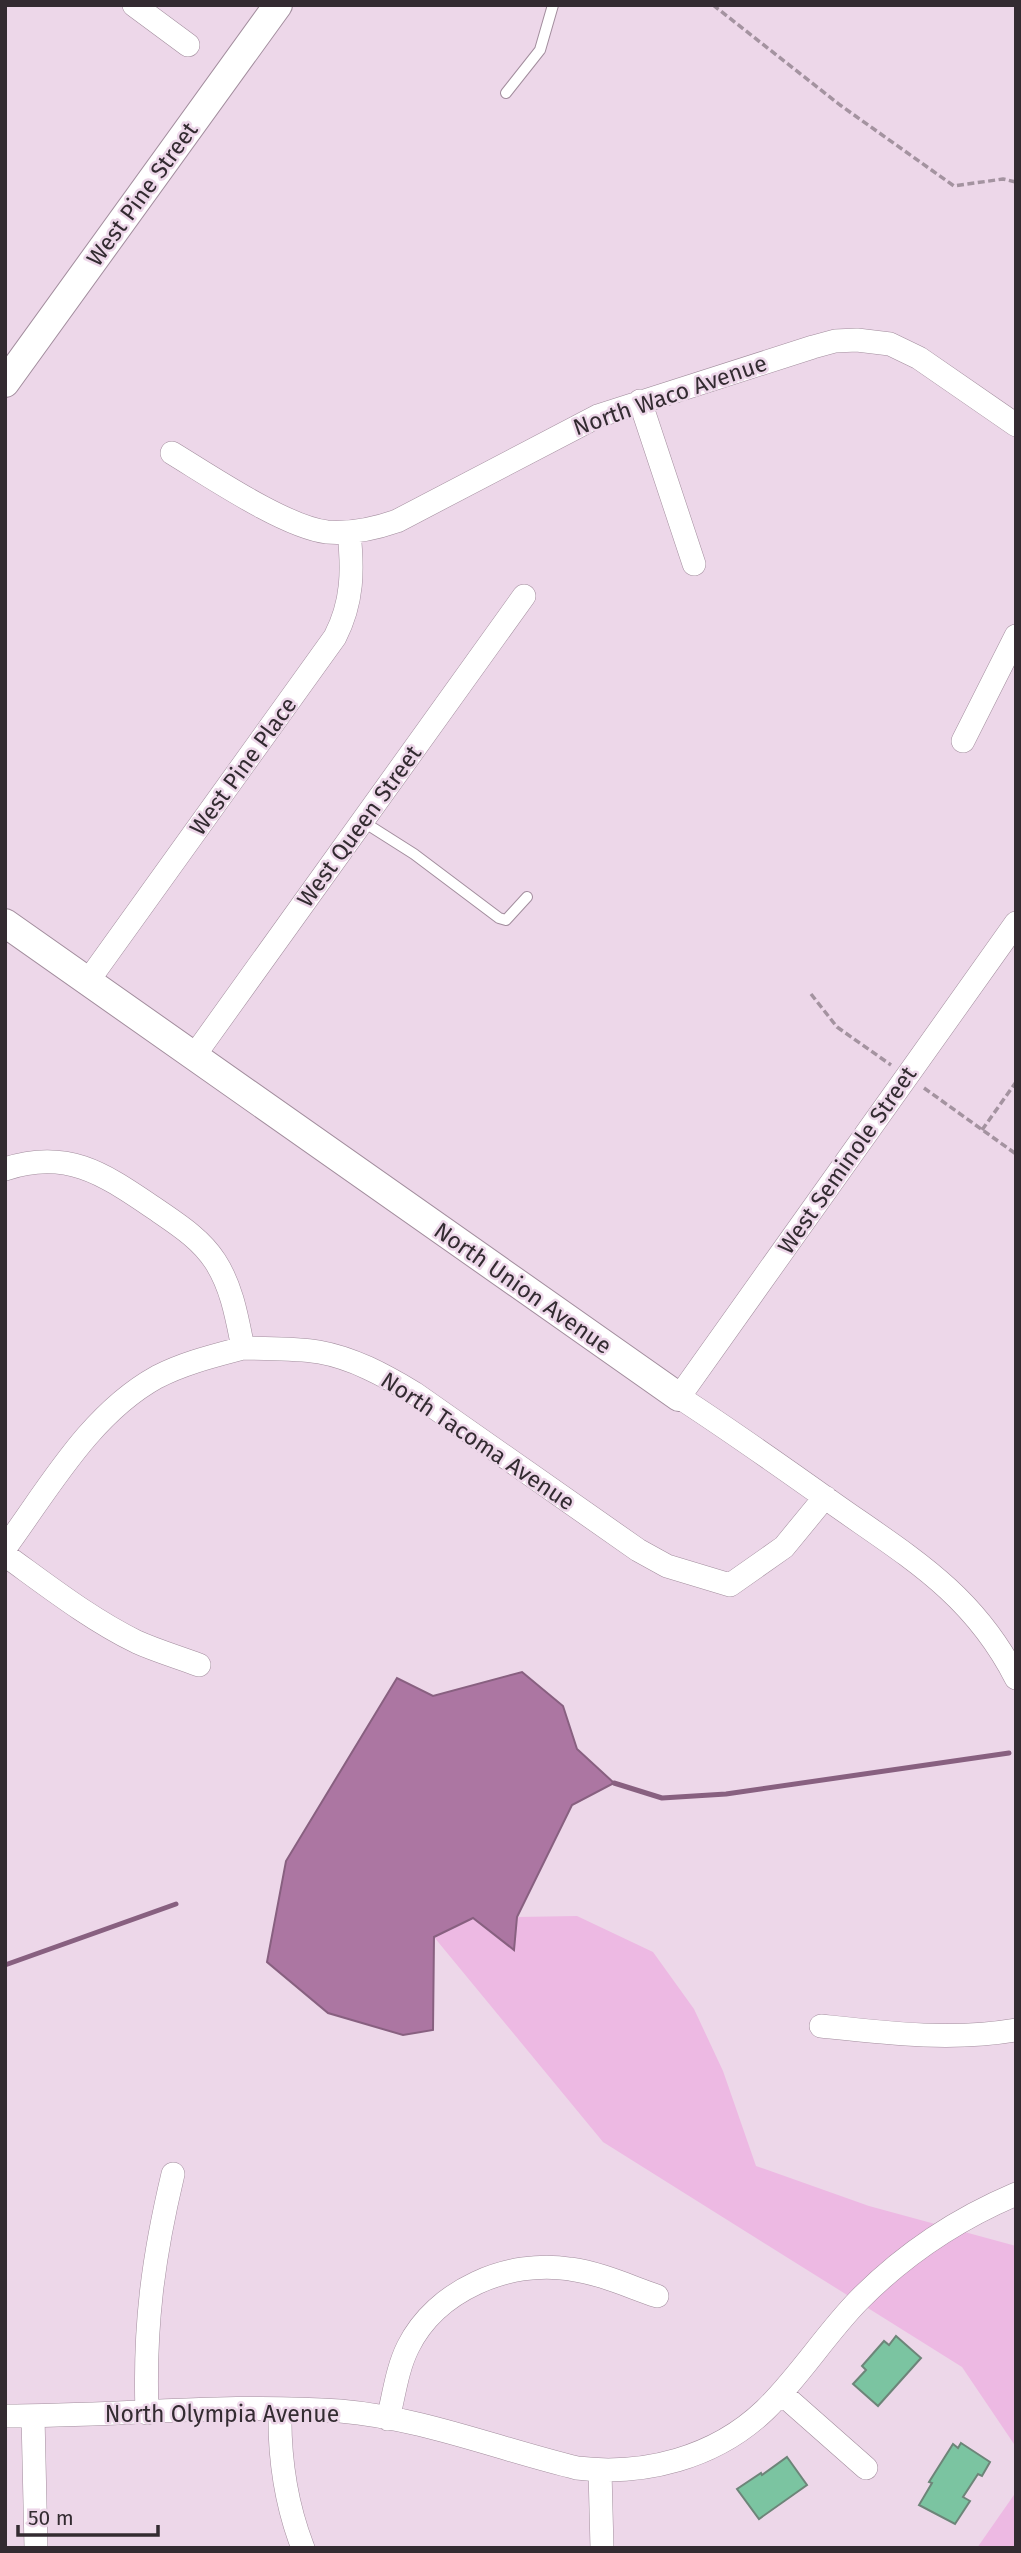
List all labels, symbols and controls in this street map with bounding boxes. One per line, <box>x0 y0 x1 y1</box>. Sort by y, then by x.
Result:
street label: West Pine Street <box>80 116 204 271</box>
street label: North Waco Avenue <box>569 349 771 441</box>
street label: West Pine Place <box>184 692 302 840</box>
street label: West Queen Street <box>291 739 427 912</box>
street label: West Seminole Street <box>772 1060 923 1259</box>
street label: North Union Avenue <box>429 1216 617 1360</box>
street label: North Tacoma Avenue <box>376 1366 580 1516</box>
street label: North Olympia Avenue <box>105 2400 339 2428</box>
scale bar <box>18 2494 158 2538</box>
text: 50 m <box>28 2505 74 2531</box>

